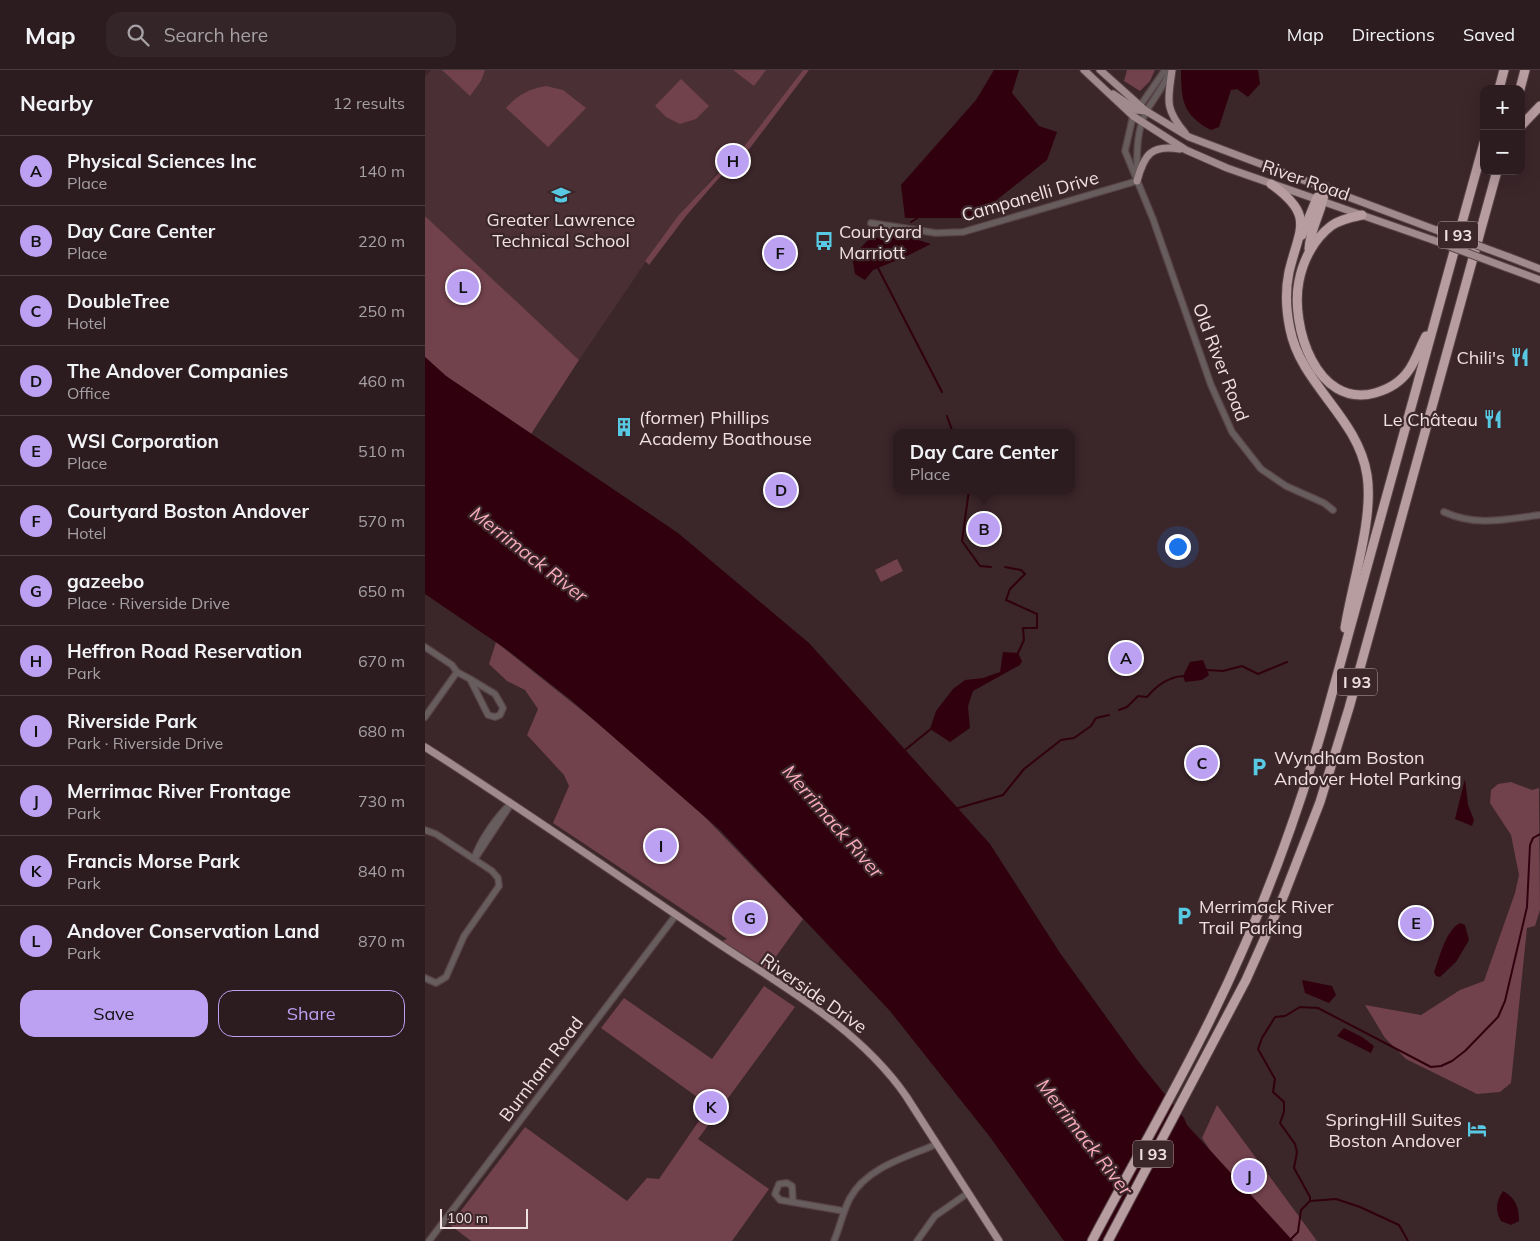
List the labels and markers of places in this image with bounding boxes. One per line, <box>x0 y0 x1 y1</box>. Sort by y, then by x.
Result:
pin: H <box>717 142 749 180</box>
school or university icon: Greater Lawrence Technical School <box>550 184 572 206</box>
place label: Greater Lawrence Technical School <box>487 208 635 252</box>
place label: Courtyard Marriott <box>839 220 922 264</box>
bus stop icon: Courtyard Marriott <box>813 230 835 252</box>
pin: F <box>764 234 796 272</box>
pin: L <box>447 268 479 306</box>
place label: Chili's <box>1456 346 1505 369</box>
restaurant icon: Chili's <box>1509 346 1531 368</box>
place label: (former) Phillips Academy Boathouse <box>639 406 812 450</box>
place label: Le Château <box>1383 408 1478 431</box>
restaurant icon: Le Château <box>1482 408 1504 430</box>
building icon: (former) Phillips Academy Boathouse <box>613 416 635 438</box>
pin: D <box>765 471 797 509</box>
pin: B <box>968 510 1000 548</box>
pin: A <box>1110 639 1142 677</box>
pin: C <box>1186 744 1218 782</box>
place label: Wyndham Boston Andover Hotel Parking <box>1274 746 1462 790</box>
parking icon: Wyndham Boston Andover Hotel Parking <box>1248 756 1270 778</box>
pin: I <box>645 827 677 865</box>
place label: Merrimack River Trail Parking <box>1199 895 1334 939</box>
pin: G <box>734 899 766 937</box>
pin: E <box>1400 904 1432 942</box>
parking icon: Merrimack River Trail Parking <box>1173 905 1195 927</box>
pin: K <box>695 1088 727 1126</box>
place label: SpringHill Suites Boston Andover <box>1326 1108 1462 1152</box>
hotel icon: SpringHill Suites Boston Andover <box>1466 1118 1488 1140</box>
pin: J <box>1233 1157 1265 1195</box>

